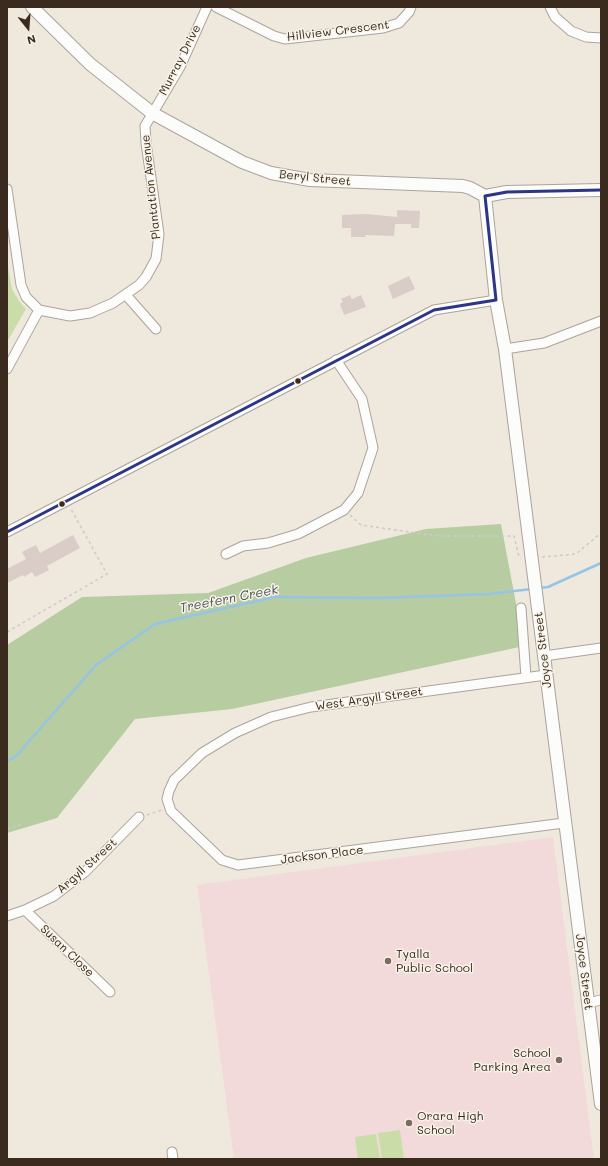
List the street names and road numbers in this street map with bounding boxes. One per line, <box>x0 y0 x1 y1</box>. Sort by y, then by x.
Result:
street label: Hillview Crescent <box>286 18 390 44</box>
street label: Murray Drive <box>156 22 204 98</box>
street label: Plantation Avenue <box>138 134 164 240</box>
street label: Beryl Street <box>278 167 352 189</box>
street label: Joyce Street <box>531 611 555 689</box>
street label: West Argyll Street <box>314 684 424 714</box>
street label: Argyll Street <box>54 835 120 897</box>
street label: Jackson Place <box>280 843 364 867</box>
street label: Susan Close <box>37 922 97 980</box>
street label: Joyce Street <box>572 933 596 1011</box>

